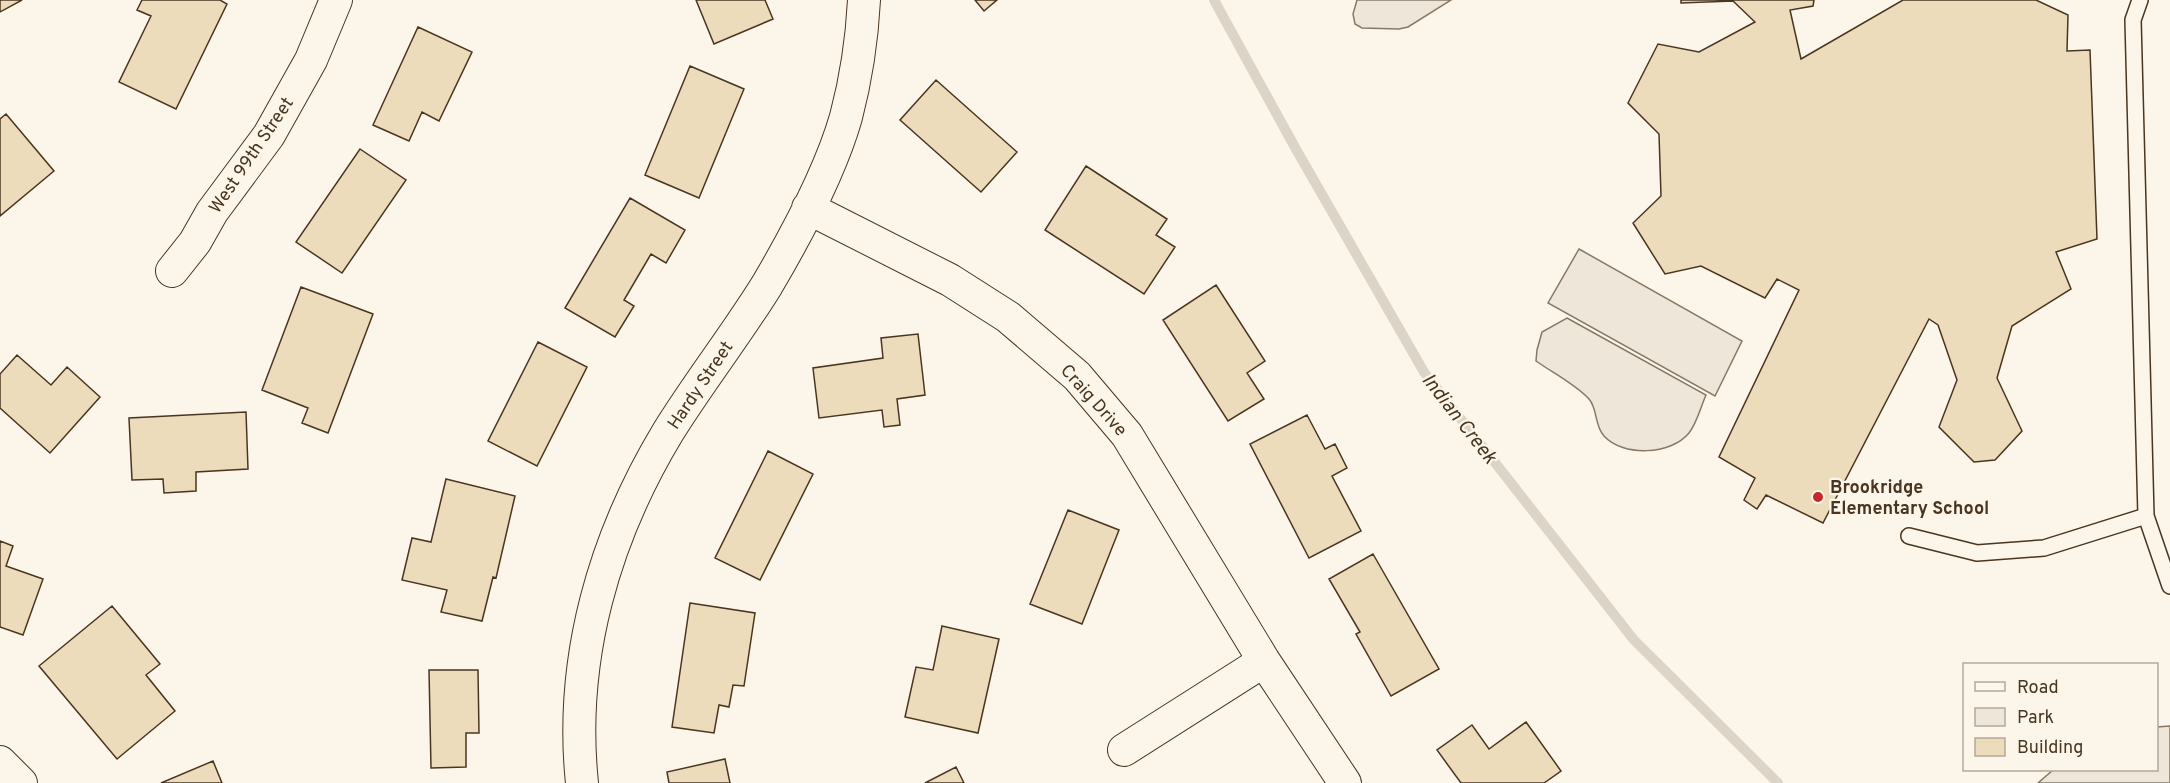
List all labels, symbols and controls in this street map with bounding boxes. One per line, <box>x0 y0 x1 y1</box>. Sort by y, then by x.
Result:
street label: West 99th Street <box>205 93 300 218</box>
street label: Hardy Street <box>663 337 739 434</box>
street label: Craig Drive <box>1054 360 1131 442</box>
water label: Indian Creek <box>1415 369 1503 471</box>
place label: Brookridge Elementary School <box>1830 477 1989 521</box>
marker: Brookridge Elementary School <box>1811 490 1825 504</box>
legend <box>1963 663 2158 771</box>
text: Road <box>2017 677 2059 700</box>
text: Park <box>2017 707 2054 730</box>
text: Building <box>2017 737 2083 760</box>

